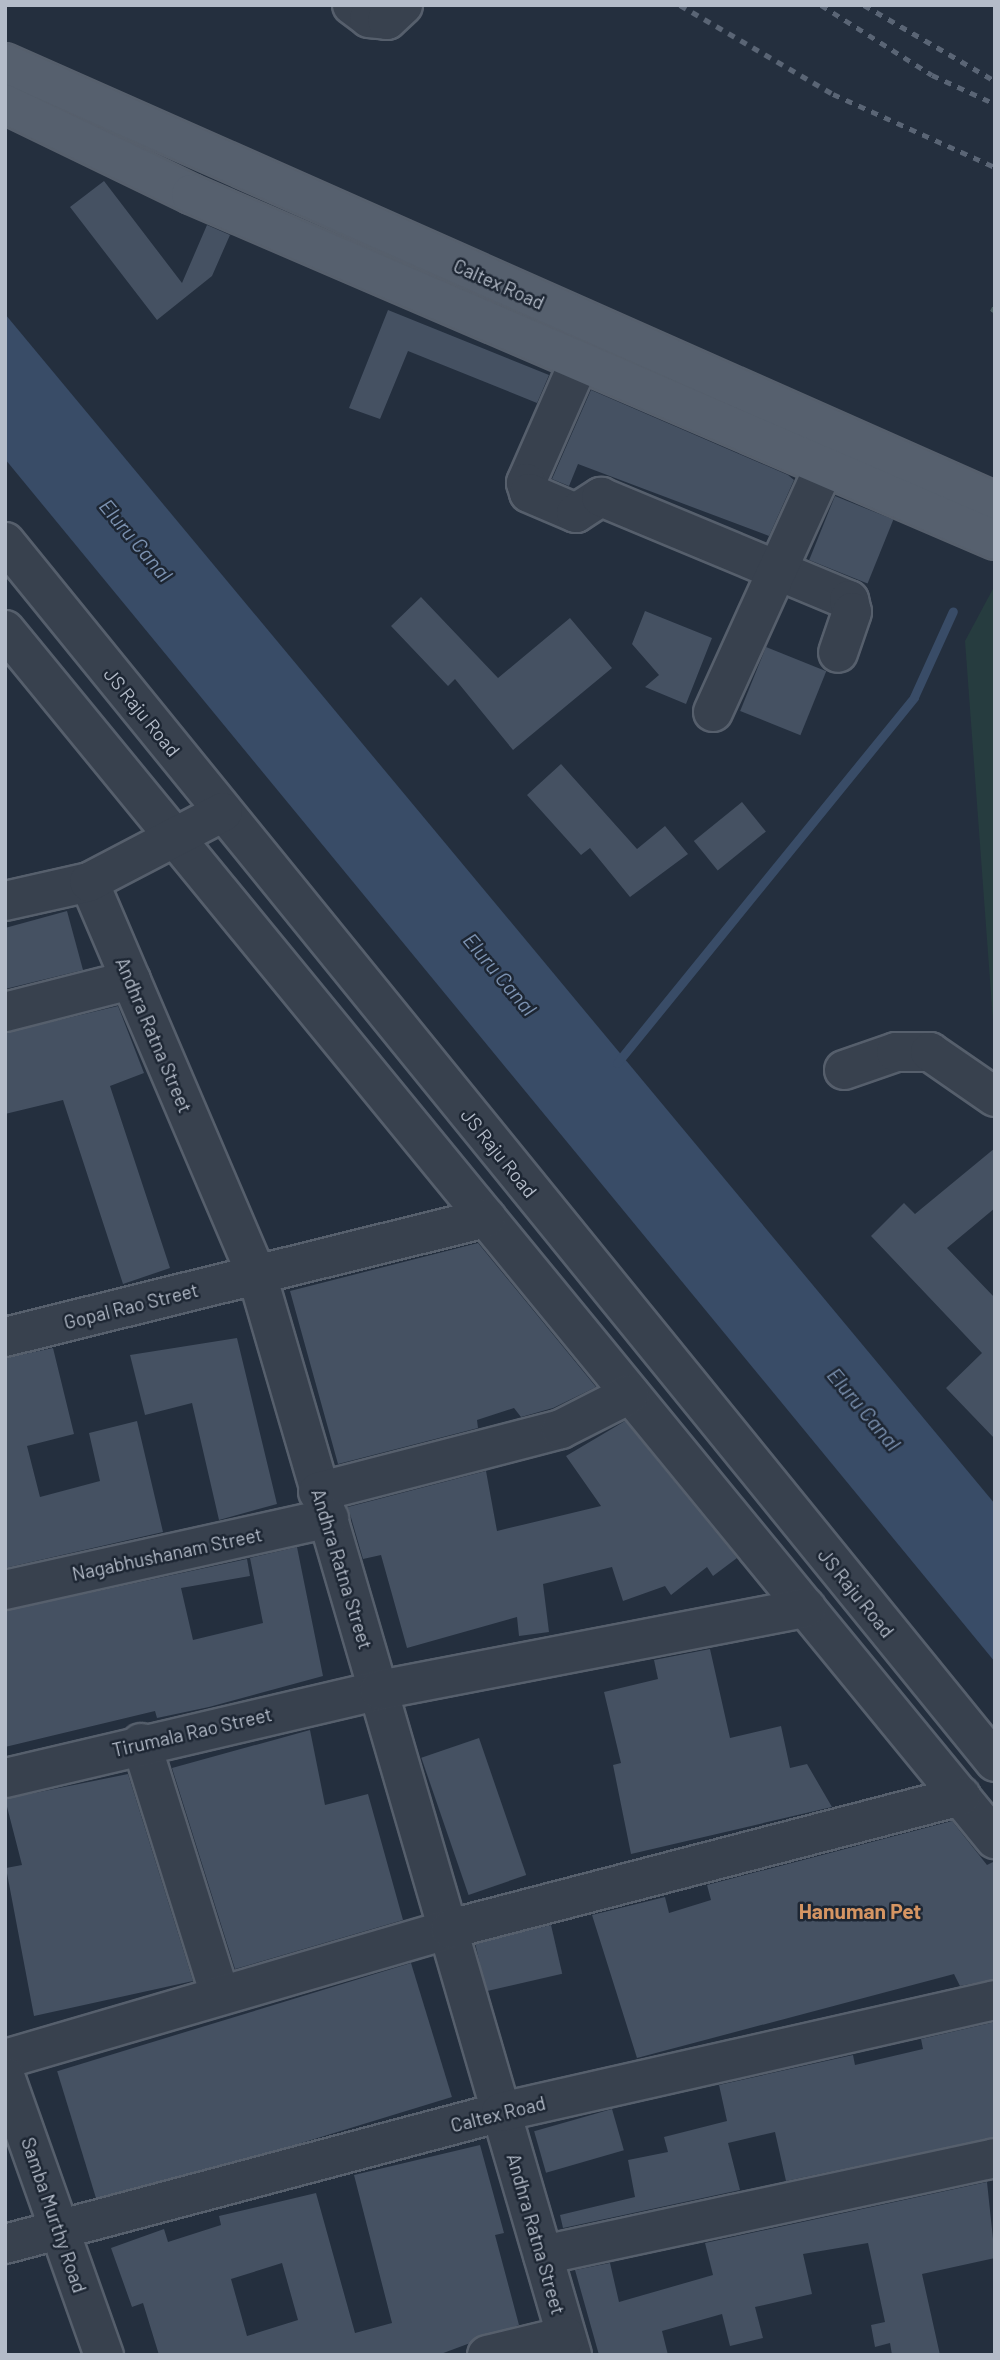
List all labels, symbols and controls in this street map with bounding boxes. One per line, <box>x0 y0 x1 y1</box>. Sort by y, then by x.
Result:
street label: Caltex Road <box>450 254 548 314</box>
water label: Eluru Canal <box>94 493 178 587</box>
street label: JS Raju Road <box>99 663 185 761</box>
water label: Eluru Canal <box>458 927 542 1021</box>
street label: Andhra Ratna Street <box>111 954 197 1116</box>
street label: JS Raju Road <box>456 1104 542 1202</box>
street label: Gopal Rao Street <box>61 1278 201 1334</box>
water label: Eluru Canal <box>822 1362 906 1456</box>
street label: Andhra Ratna Street <box>307 1486 377 1652</box>
street label: Nagabhushanam Street <box>70 1523 264 1585</box>
street label: JS Raju Road <box>813 1544 899 1642</box>
street label: Tirumala Rao Street <box>110 1703 274 1761</box>
district label: Hanuman Pet <box>799 1898 921 1924</box>
street label: Caltex Road <box>448 2091 548 2137</box>
street label: Samba Murthy Road <box>17 2134 91 2296</box>
street label: Andhra Ratna Street <box>502 2151 570 2317</box>

